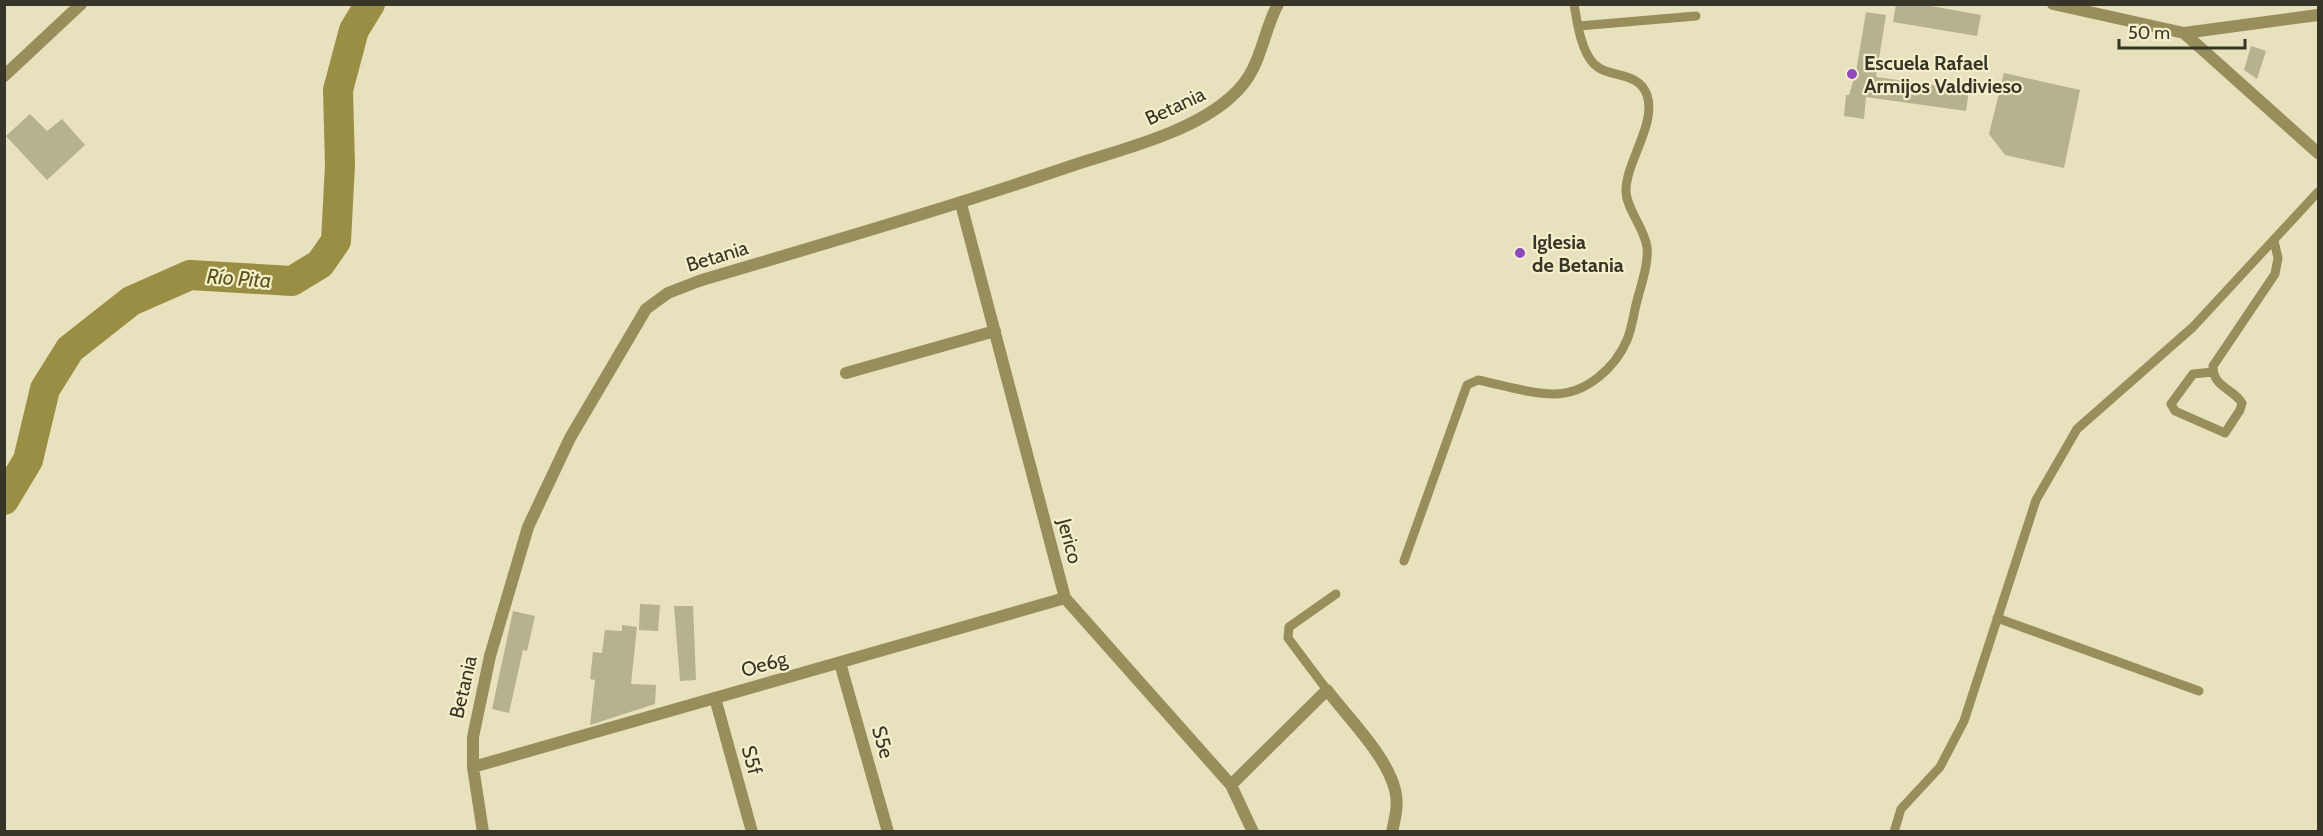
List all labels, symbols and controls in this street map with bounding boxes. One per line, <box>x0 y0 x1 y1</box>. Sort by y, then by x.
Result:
scale bar <box>2119 12 2245 50</box>
text: 50 m <box>2128 22 2170 44</box>
place label: Escuela Rafael Armijos Valdivieso <box>1864 51 2022 98</box>
marker: Escuela Rafael Armijos Valdivieso <box>1845 67 1859 81</box>
street label: Betania <box>1141 82 1209 130</box>
place label: Iglesia de Betania <box>1532 230 1624 277</box>
street label: Betania <box>683 235 751 277</box>
marker: Iglesia de Betania <box>1513 246 1527 260</box>
water label: Río Pita <box>206 263 272 293</box>
street label: Jerico <box>1052 515 1087 566</box>
street label: Oe6g <box>738 646 791 682</box>
street label: Betania <box>444 653 482 721</box>
street label: S5e <box>867 723 899 761</box>
street label: S5f <box>737 743 767 778</box>

